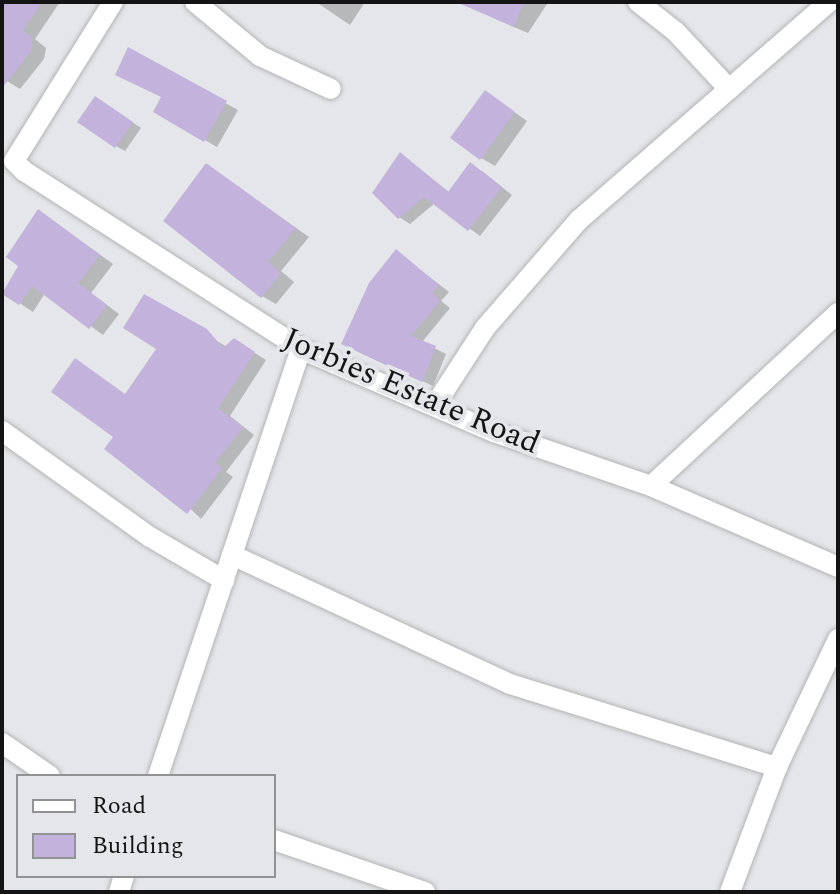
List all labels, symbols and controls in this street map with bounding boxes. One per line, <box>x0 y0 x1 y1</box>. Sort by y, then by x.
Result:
street label: Jorbies Estate Road <box>277 321 545 463</box>
legend <box>16 774 276 878</box>
text: Road <box>92 788 146 824</box>
text: Building <box>92 828 184 864</box>

